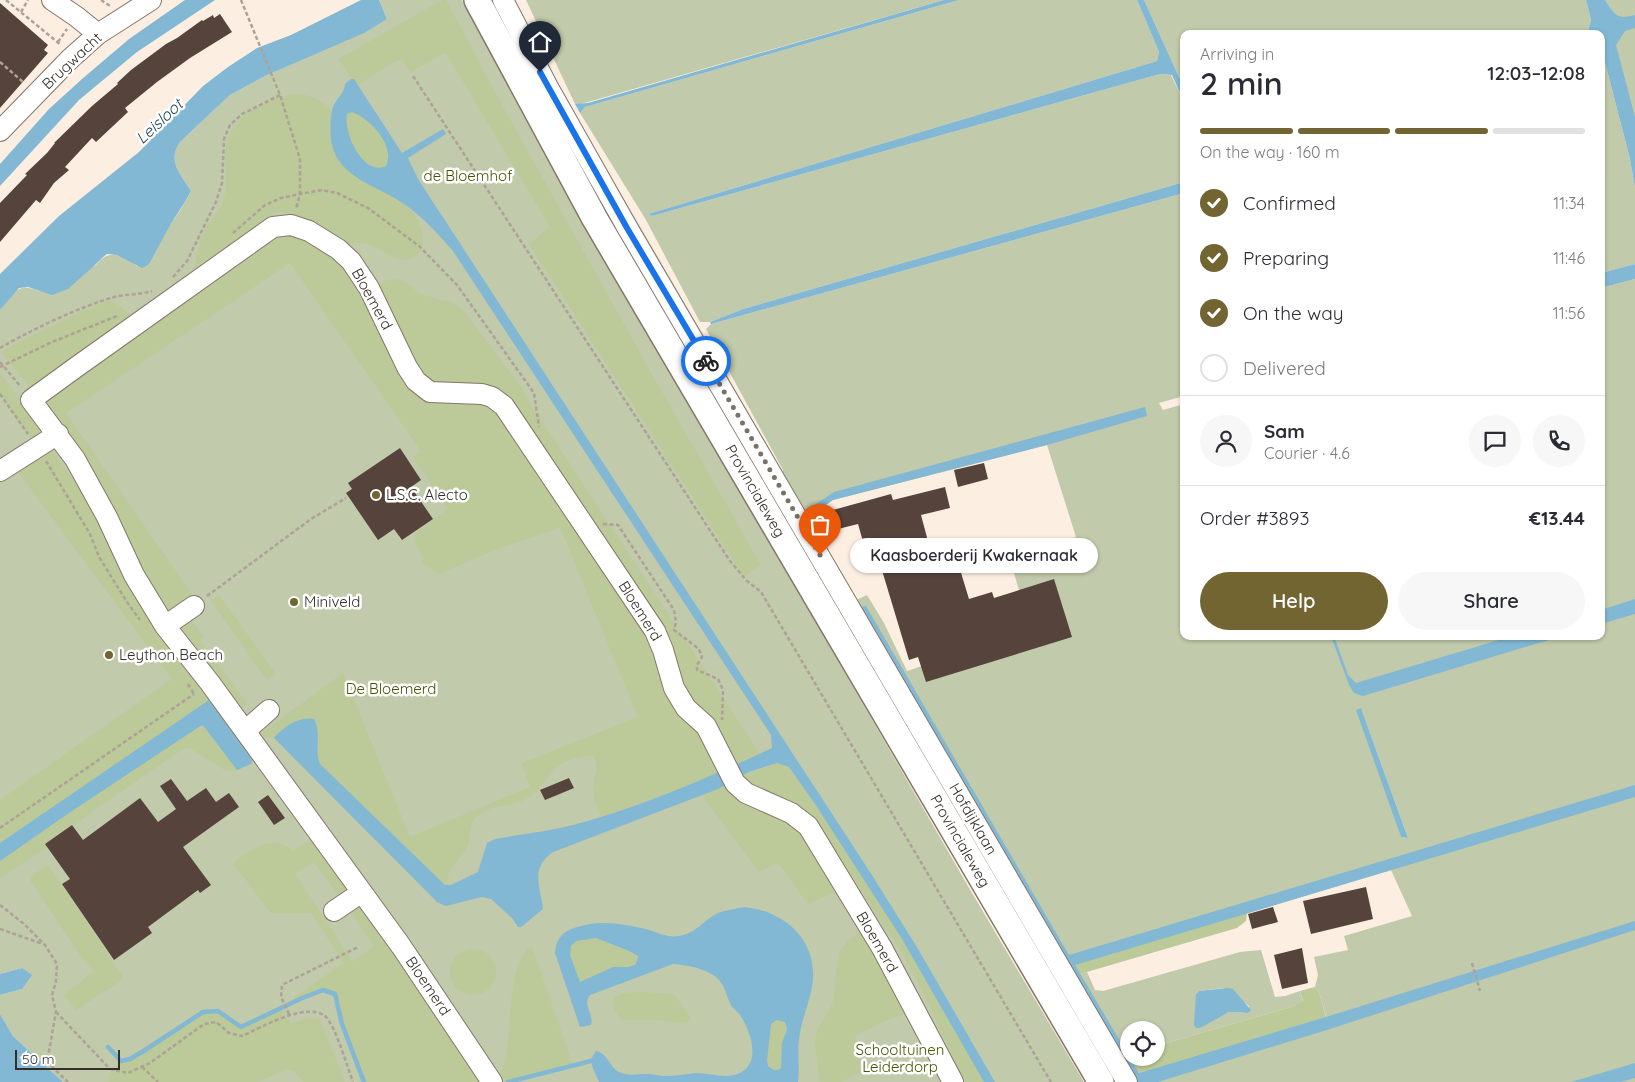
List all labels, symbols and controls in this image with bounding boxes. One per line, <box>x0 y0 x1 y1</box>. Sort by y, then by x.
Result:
pin <box>519 21 561 72</box>
street label: Brugwacht <box>38 28 106 93</box>
icon: home <box>526 28 554 56</box>
text: Arriving in <box>1200 44 1274 64</box>
text: 12:03–12:08 <box>1487 61 1585 85</box>
text: 2 min <box>1200 63 1283 103</box>
water label: Leisloot <box>131 93 188 148</box>
text: On the way · 160 m <box>1200 142 1340 162</box>
park label: de Bloemhof <box>424 166 513 185</box>
icon: check <box>1200 189 1228 217</box>
text: Confirmed <box>1243 191 1336 215</box>
text: 11:34 <box>1553 193 1585 213</box>
icon: check <box>1200 244 1228 272</box>
text: Preparing <box>1243 246 1329 270</box>
text: 11:46 <box>1553 248 1585 268</box>
street label: Bloemerd <box>348 265 397 333</box>
icon: check <box>1200 299 1228 327</box>
text: On the way <box>1243 301 1344 325</box>
text: 11:56 <box>1553 303 1585 323</box>
courier <box>681 336 731 386</box>
icon: bike <box>692 347 720 375</box>
text: Delivered <box>1243 356 1326 380</box>
button: person <box>1200 415 1252 467</box>
button: chat <box>1469 415 1521 467</box>
button: phone <box>1533 415 1585 467</box>
text: Sam <box>1264 419 1305 443</box>
street label: Provincialeweg <box>721 441 790 541</box>
text: Courier · 4.6 <box>1264 443 1350 463</box>
place label: L.S.C. Alecto <box>386 485 468 504</box>
marker: L.S.C. Alecto <box>370 489 382 501</box>
pin <box>799 504 841 555</box>
text: Order #3893 <box>1200 506 1309 530</box>
text: €13.44 <box>1529 506 1585 530</box>
icon: bag <box>806 511 834 539</box>
callout: Kaasboerderij Kwakernaak <box>850 538 1098 572</box>
text: Kaasboerderij Kwakernaak <box>870 545 1078 565</box>
button: Help <box>1200 572 1388 630</box>
button: Share <box>1398 572 1585 630</box>
street label: Bloemerd <box>615 577 666 644</box>
place label: Miniveld <box>304 592 360 611</box>
marker: Miniveld <box>288 596 300 608</box>
place label: Leython Beach <box>119 645 223 664</box>
marker: Leython Beach <box>103 649 115 661</box>
park label: De Bloemerd <box>346 679 436 698</box>
street label: Hofdijklaan <box>945 780 1002 858</box>
street label: Provincialeweg <box>926 791 995 891</box>
street label: Bloemerd <box>852 908 902 976</box>
street label: Bloemerd <box>402 953 455 1019</box>
map controls <box>1120 1021 1165 1066</box>
button: locate <box>1120 1021 1165 1066</box>
park label: Schooltuinen Leiderdorp <box>856 1040 944 1076</box>
scale bar <box>15 1047 120 1070</box>
text: 50 m <box>22 1050 55 1068</box>

